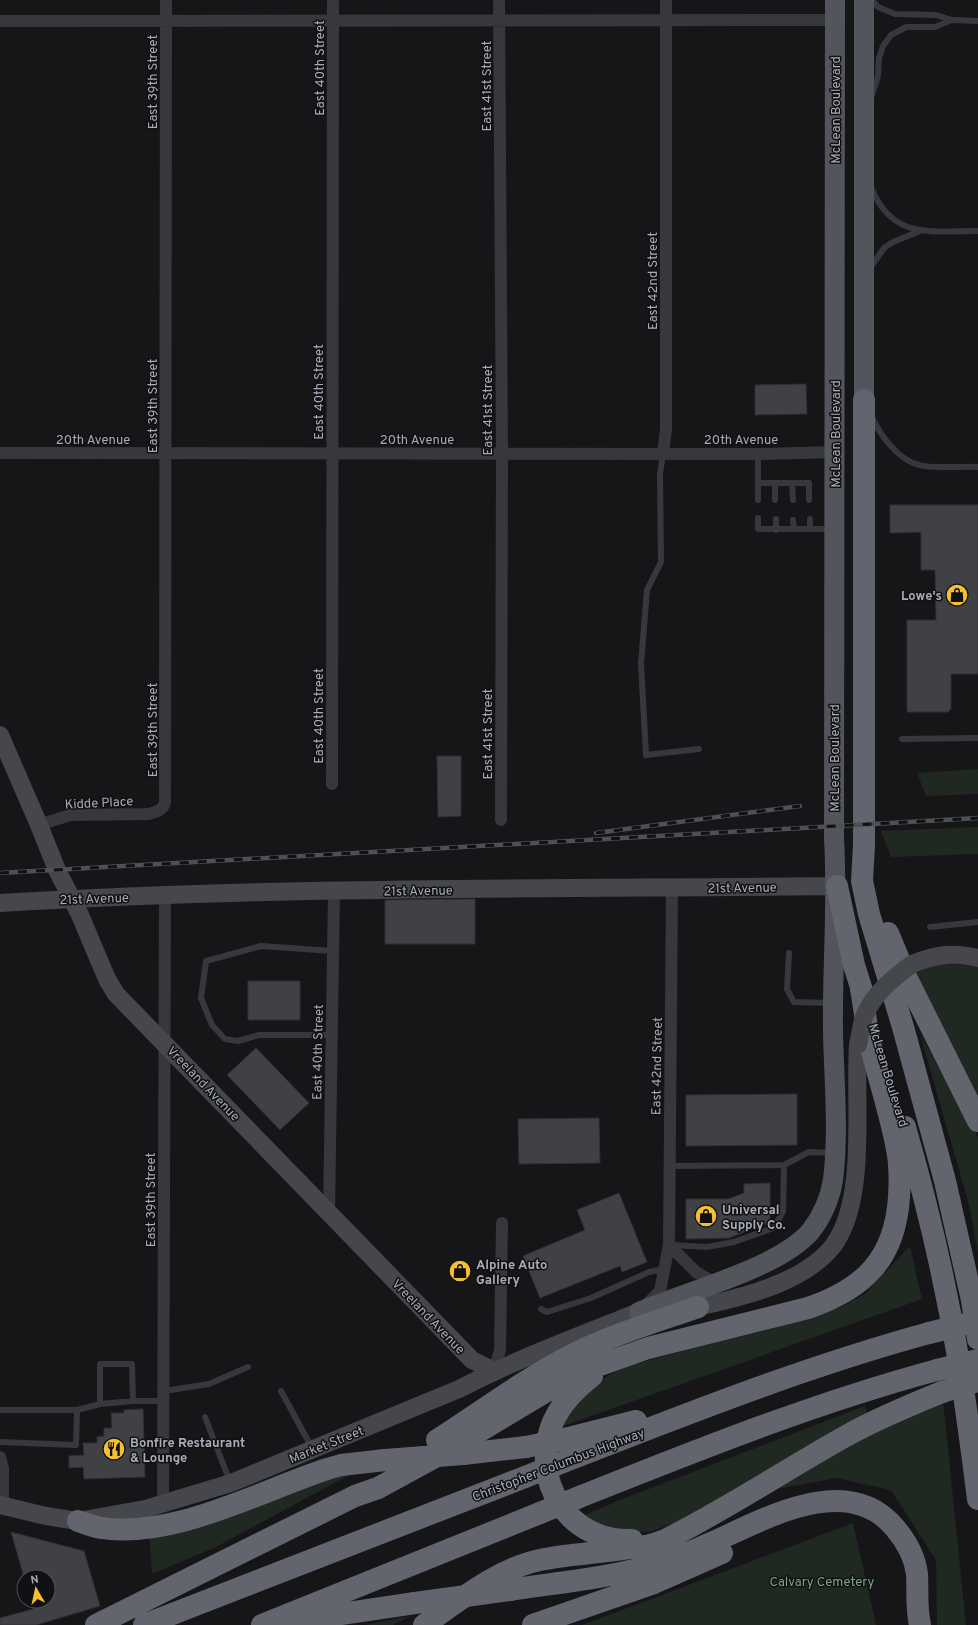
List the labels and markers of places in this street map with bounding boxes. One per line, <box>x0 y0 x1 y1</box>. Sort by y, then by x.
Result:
shop icon: Lowe's <box>944 582 970 608</box>
place label: Lowe's <box>901 589 942 605</box>
shop icon: Universal Supply Co. <box>693 1203 719 1229</box>
place label: Universal Supply Co. <box>722 1203 786 1234</box>
shop icon: Alpine Auto Gallery <box>447 1258 473 1284</box>
place label: Alpine Auto Gallery <box>476 1258 547 1289</box>
restaurant icon: Bonfire Restaurant & Lounge <box>101 1436 127 1462</box>
place label: Bonfire Restaurant & Lounge <box>130 1436 245 1467</box>

